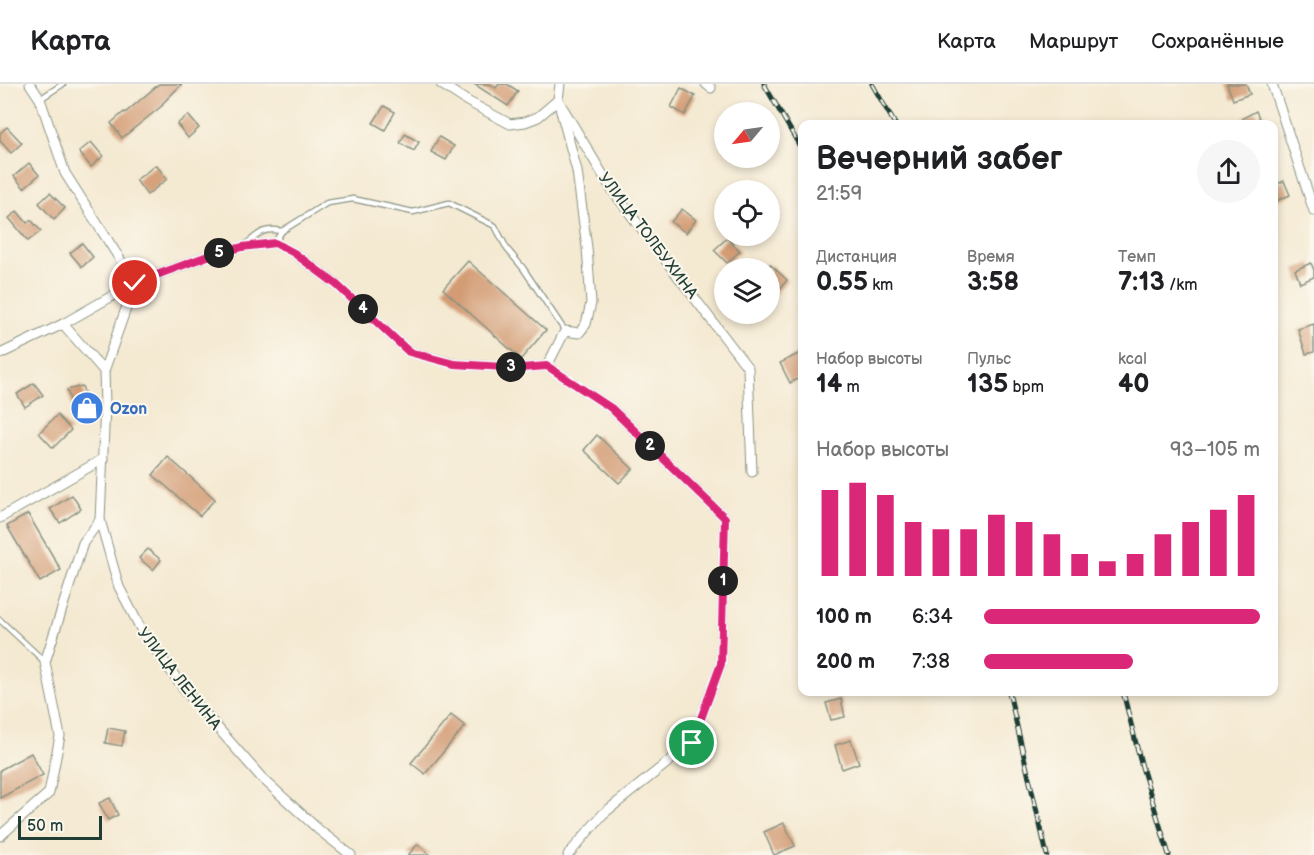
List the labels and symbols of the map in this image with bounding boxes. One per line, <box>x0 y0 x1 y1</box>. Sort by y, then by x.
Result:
north arrow <box>714 102 780 168</box>
street label: УЛИЦА ТОЛБУХИНА <box>594 169 702 303</box>
pin: 5 <box>204 238 234 268</box>
pin <box>109 257 160 308</box>
pin: 4 <box>348 294 378 324</box>
pin: 3 <box>496 352 526 382</box>
shop icon: Ozon <box>69 390 105 426</box>
place label: Ozon <box>110 400 147 419</box>
pin: 2 <box>635 431 665 461</box>
pin: 1 <box>708 566 738 596</box>
street label: УЛИЦА ЛЕНИНА <box>133 624 225 734</box>
pin <box>666 717 717 768</box>
scale bar <box>18 813 102 840</box>

